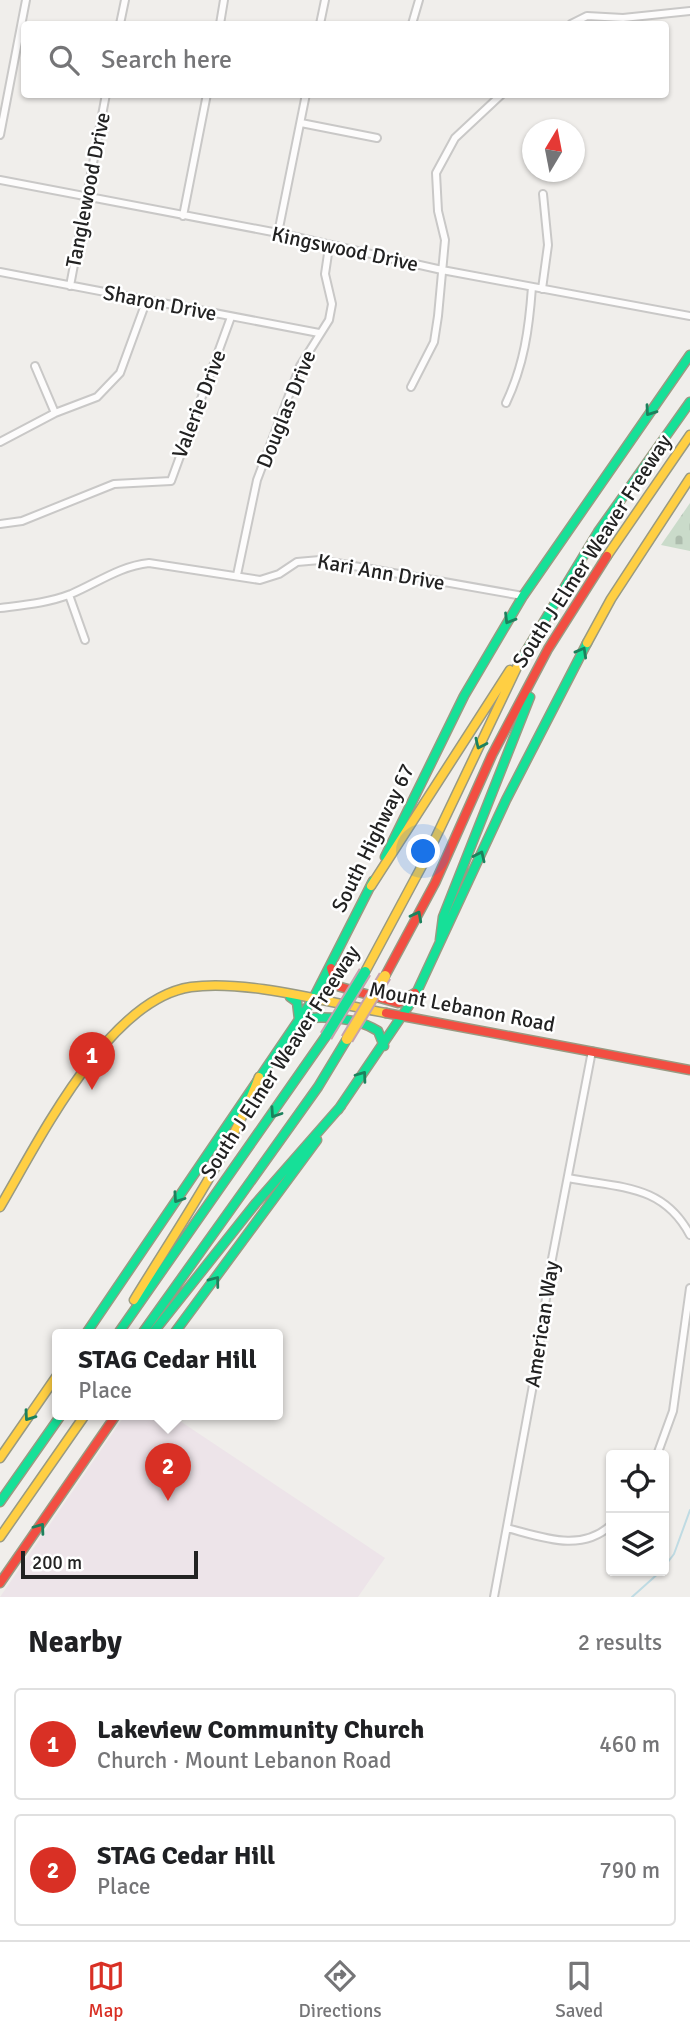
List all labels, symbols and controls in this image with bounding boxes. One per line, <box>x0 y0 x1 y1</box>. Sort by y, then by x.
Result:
search box <box>21 21 669 98</box>
icon: search <box>45 41 83 79</box>
text: Search here <box>101 44 232 76</box>
street label: Tanglewood Drive <box>60 110 116 270</box>
north arrow <box>522 119 585 182</box>
street label: Kingswood Drive <box>269 221 421 277</box>
street label: Sharon Drive <box>101 279 219 327</box>
street label: Valerie Drive <box>166 346 232 462</box>
street label: Douglas Drive <box>251 346 321 472</box>
one-way arrow <box>646 403 659 416</box>
street label: South J Elmer Weaver Freeway <box>507 429 677 673</box>
street label: Kari Ann Drive <box>315 548 447 596</box>
one-way arrow <box>504 612 517 625</box>
one-way arrow <box>574 647 587 660</box>
one-way arrow <box>474 737 488 749</box>
street label: South Highway 67 <box>326 759 420 917</box>
your location <box>406 834 440 868</box>
one-way arrow <box>472 851 486 863</box>
one-way arrow <box>409 911 423 923</box>
street label: South J Elmer Weaver Freeway <box>195 940 365 1184</box>
street label: Mount Lebanon Road <box>367 976 557 1038</box>
pin: 1 <box>69 1032 115 1090</box>
one-way arrow <box>354 1071 367 1084</box>
one-way arrow <box>270 1105 283 1118</box>
one-way arrow <box>173 1191 186 1204</box>
street label: American Way <box>519 1259 565 1389</box>
one-way arrow <box>207 1276 220 1289</box>
popup <box>52 1329 283 1420</box>
text: STAG Cedar Hill <box>78 1344 257 1376</box>
text: Place <box>78 1376 132 1405</box>
one-way arrow <box>25 1408 37 1421</box>
pin: 2 <box>145 1443 191 1501</box>
map controls <box>606 1450 669 1576</box>
button: locate <box>606 1450 669 1513</box>
button: layers <box>606 1513 669 1576</box>
one-way arrow <box>32 1523 44 1536</box>
scale bar <box>21 1548 198 1580</box>
text: 200 m <box>32 1551 82 1575</box>
text: Nearby <box>28 1624 122 1661</box>
text: 2 results <box>578 1628 662 1657</box>
text: Lakeview Community Church <box>97 1714 424 1746</box>
text: 1 <box>47 1730 59 1759</box>
text: 460 m <box>599 1730 660 1759</box>
text: Church · Mount Lebanon Road <box>97 1746 391 1775</box>
text: STAG Cedar Hill <box>97 1840 275 1872</box>
text: 2 <box>47 1856 59 1885</box>
text: 790 m <box>599 1856 660 1885</box>
text: Place <box>97 1872 151 1901</box>
tab: Map <box>87 1957 125 2023</box>
tab: Directions <box>299 1957 382 2023</box>
tab: Saved <box>555 1957 603 2023</box>

